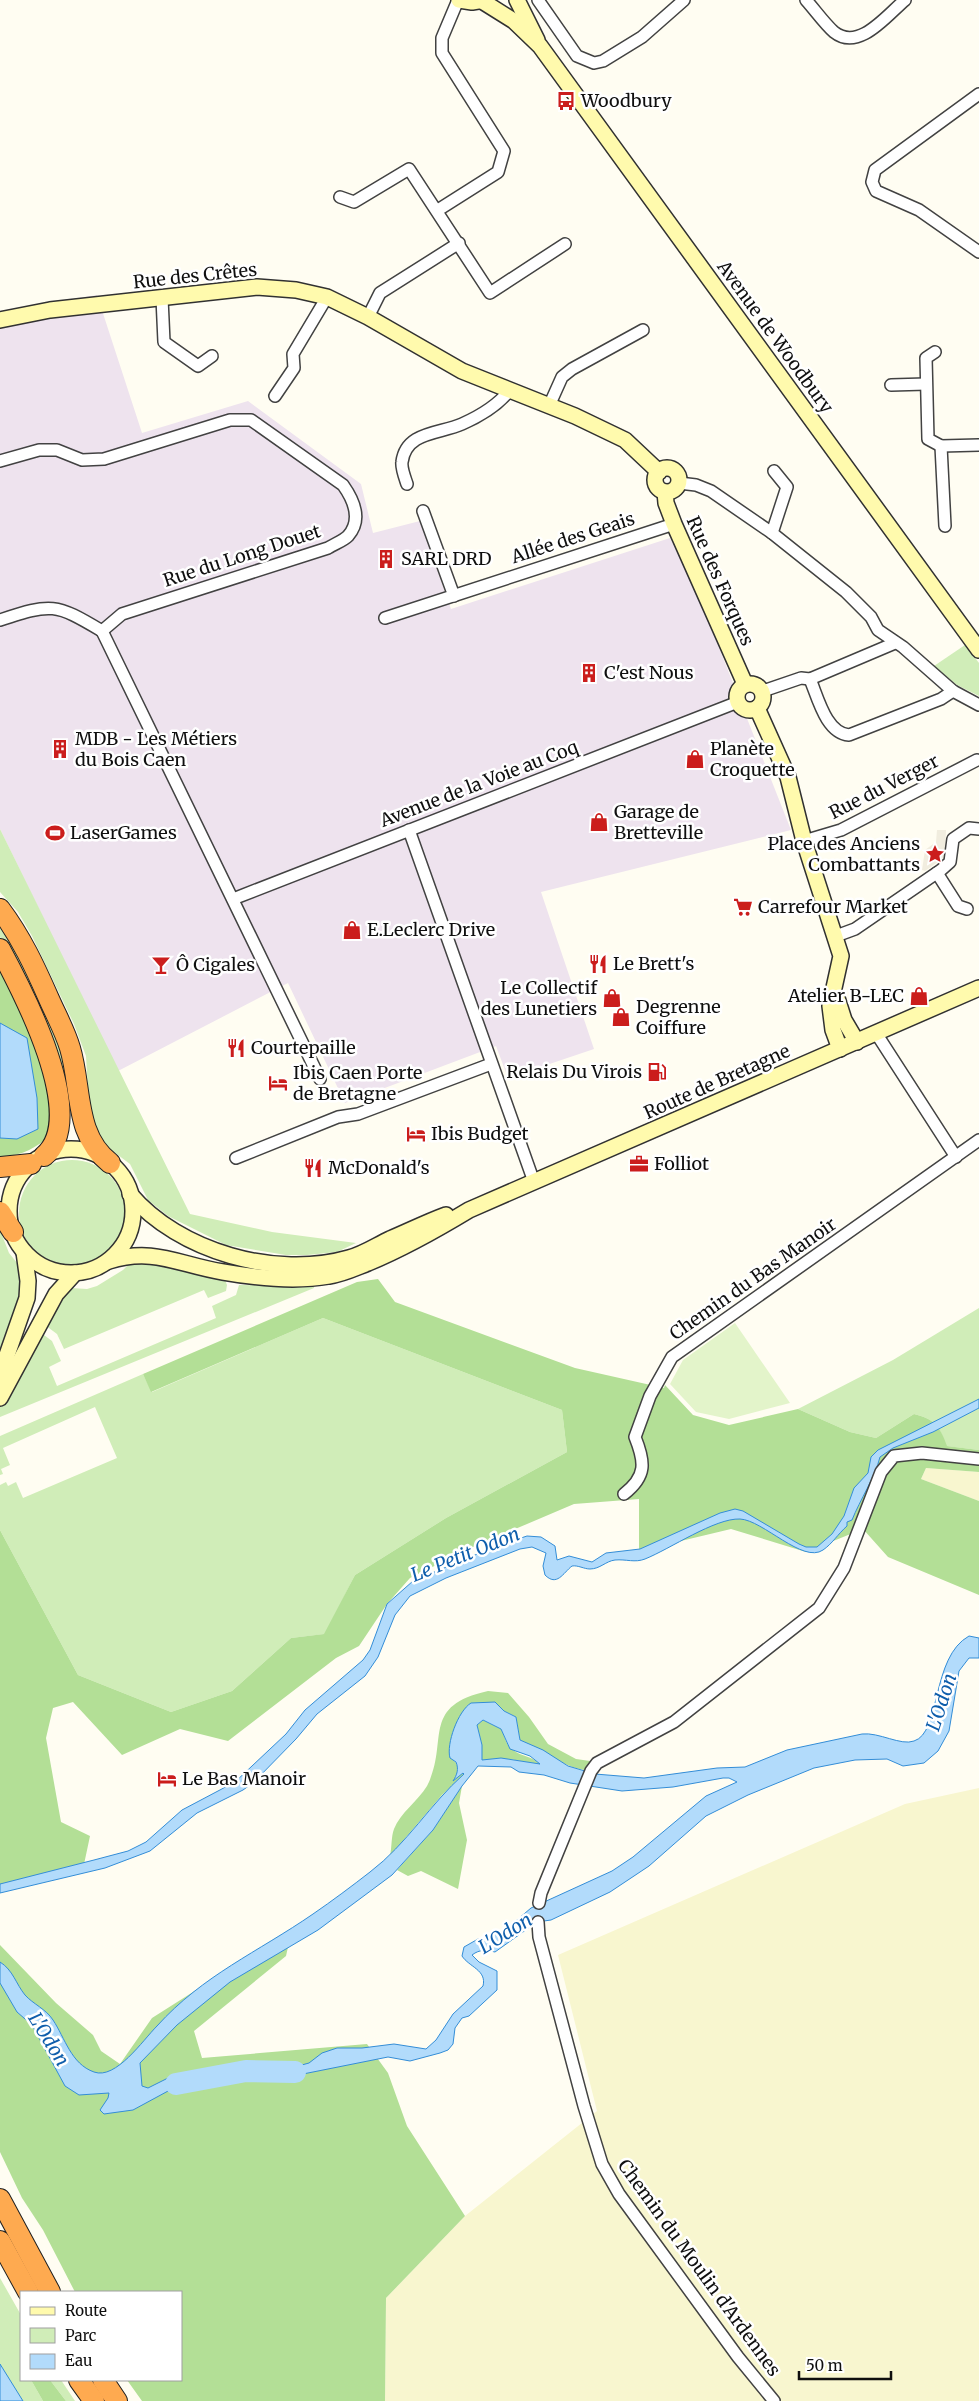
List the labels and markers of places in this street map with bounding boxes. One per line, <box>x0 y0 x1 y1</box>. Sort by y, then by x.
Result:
place label: Woodbury <box>580 89 672 112</box>
bus stop icon: Woodbury <box>555 90 577 112</box>
place label: SARL DRD <box>401 547 492 570</box>
building icon: SARL DRD <box>375 548 397 570</box>
place label: C'est Nous <box>604 661 694 684</box>
building icon: C'est Nous <box>578 662 600 684</box>
place label: MDB - Les Métiers du Bois Caen <box>75 727 237 771</box>
place label: Planète Croquette <box>710 737 795 781</box>
building icon: MDB - Les Métiers du Bois Caen <box>49 738 71 760</box>
shop icon: Planète Croquette <box>684 748 706 770</box>
place label: Garage de Bretteville <box>614 800 703 844</box>
shop icon: Garage de Bretteville <box>588 811 610 833</box>
place label: LaserGames <box>70 821 177 844</box>
sports icon: LaserGames <box>44 822 66 844</box>
place label: Place des Anciens Combattants <box>768 832 920 876</box>
place icon: Place des Anciens Combattants <box>924 843 946 865</box>
place label: Carrefour Market <box>758 895 908 918</box>
supermarket icon: Carrefour Market <box>732 896 754 918</box>
place label: E.Leclerc Drive <box>367 918 495 941</box>
shop icon: E.Leclerc Drive <box>341 919 363 941</box>
place label: Le Brett's <box>613 952 694 975</box>
place label: Ô Cigales <box>176 953 255 976</box>
restaurant icon: Le Brett's <box>587 953 609 975</box>
bar icon: Ô Cigales <box>150 954 172 976</box>
place label: Le Collectif des Lunetiers <box>481 976 598 1020</box>
place label: Atelier B-LEC <box>787 984 904 1007</box>
shop icon: Atelier B-LEC <box>908 985 930 1007</box>
shop icon: Le Collectif des Lunetiers <box>601 987 623 1009</box>
place label: Degrenne Coiffure <box>636 995 721 1039</box>
shop icon: Degrenne Coiffure <box>610 1006 632 1028</box>
place label: Courtepaille <box>251 1036 356 1059</box>
restaurant icon: Courtepaille <box>225 1037 247 1059</box>
place label: Relais Du Virois <box>506 1060 642 1083</box>
place label: Ibis Caen Porte de Bretagne <box>293 1061 422 1105</box>
fuel station icon: Relais Du Virois <box>646 1061 668 1083</box>
hotel icon: Ibis Caen Porte de Bretagne <box>267 1072 289 1094</box>
place label: Ibis Budget <box>431 1122 529 1145</box>
hotel icon: Ibis Budget <box>405 1123 427 1145</box>
place label: Folliot <box>654 1152 709 1175</box>
office icon: Folliot <box>628 1153 650 1175</box>
place label: McDonald's <box>328 1156 430 1179</box>
restaurant icon: McDonald's <box>302 1157 324 1179</box>
place label: Le Bas Manoir <box>182 1767 306 1790</box>
hotel icon: Le Bas Manoir <box>156 1768 178 1790</box>

